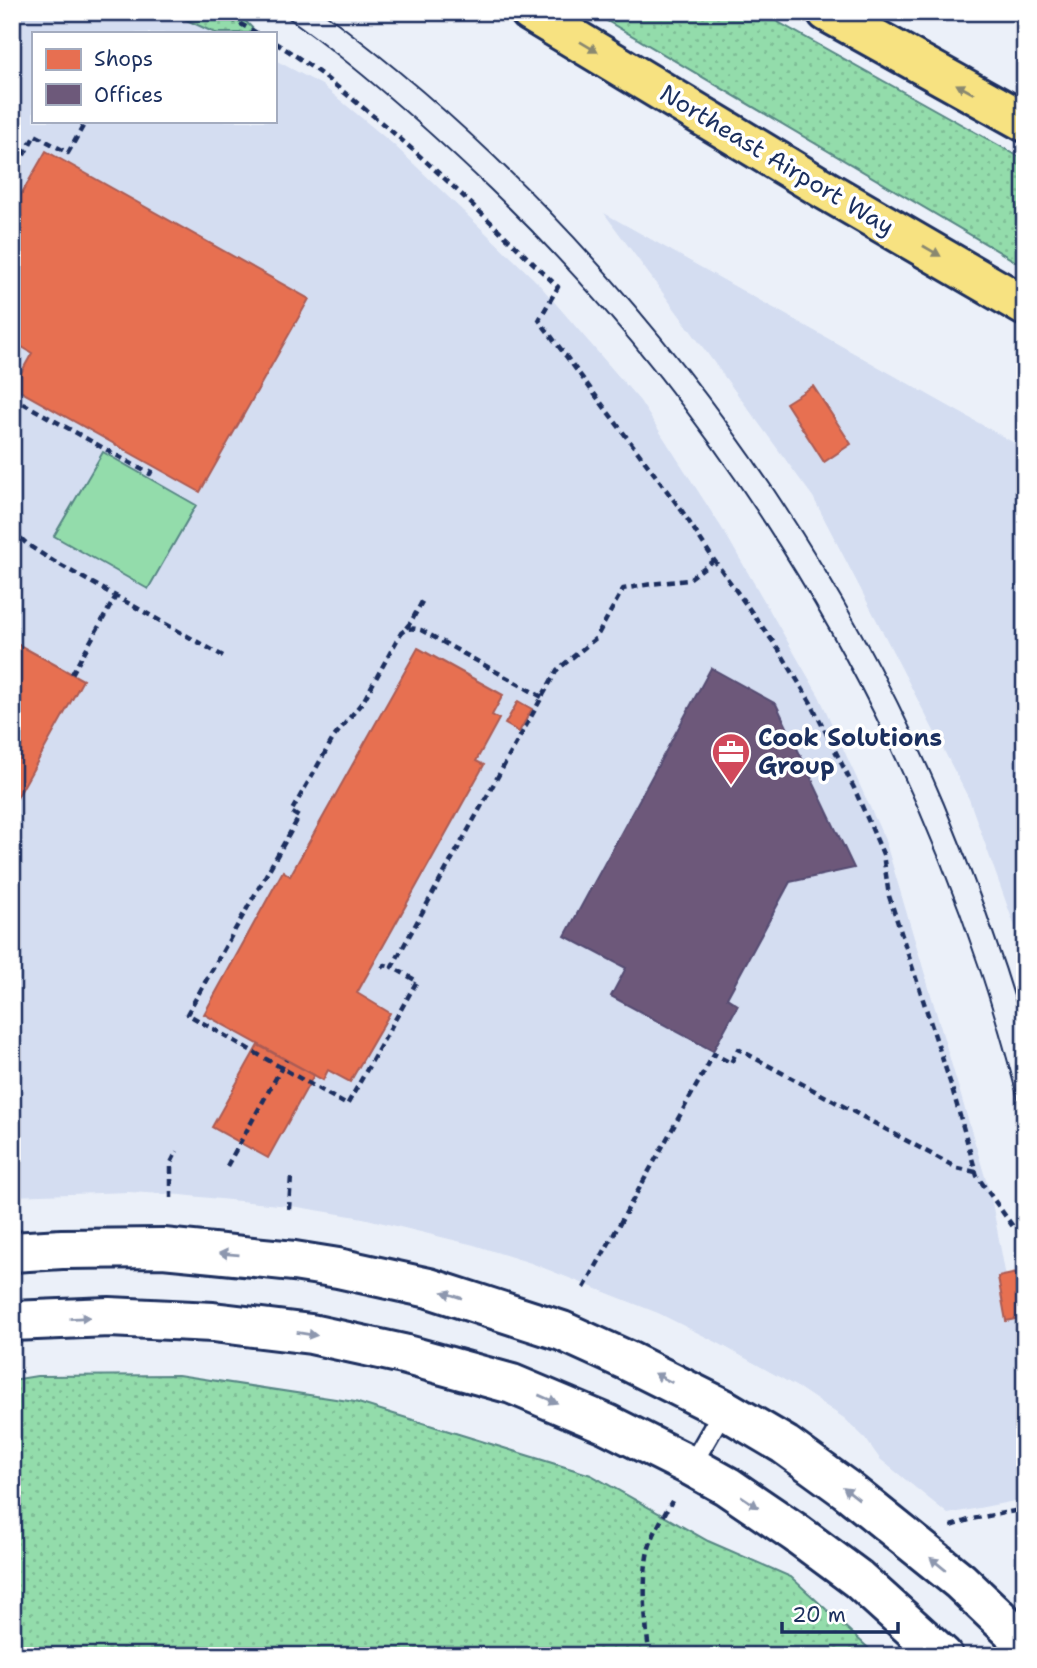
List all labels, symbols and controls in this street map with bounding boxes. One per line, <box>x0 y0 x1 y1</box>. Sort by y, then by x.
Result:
legend <box>32 32 276 122</box>
one-way arrow <box>579 41 598 54</box>
text: Shops <box>94 45 153 73</box>
street label: Northeast Airport Way <box>654 77 900 243</box>
text: Offices <box>94 81 163 109</box>
one-way arrow <box>955 83 975 95</box>
one-way arrow <box>922 245 941 258</box>
place label: Cook Solutions Group <box>758 722 942 782</box>
office icon: Cook Solutions Group <box>710 731 752 786</box>
one-way arrow <box>217 1248 239 1259</box>
one-way arrow <box>441 1290 462 1300</box>
one-way arrow <box>70 1313 92 1324</box>
one-way arrow <box>296 1329 318 1340</box>
one-way arrow <box>653 1373 673 1384</box>
one-way arrow <box>538 1394 559 1405</box>
one-way arrow <box>842 1486 860 1500</box>
one-way arrow <box>741 1495 759 1509</box>
one-way arrow <box>930 1556 948 1571</box>
scale bar <box>782 1591 897 1635</box>
text: 20 m <box>792 1601 846 1629</box>

